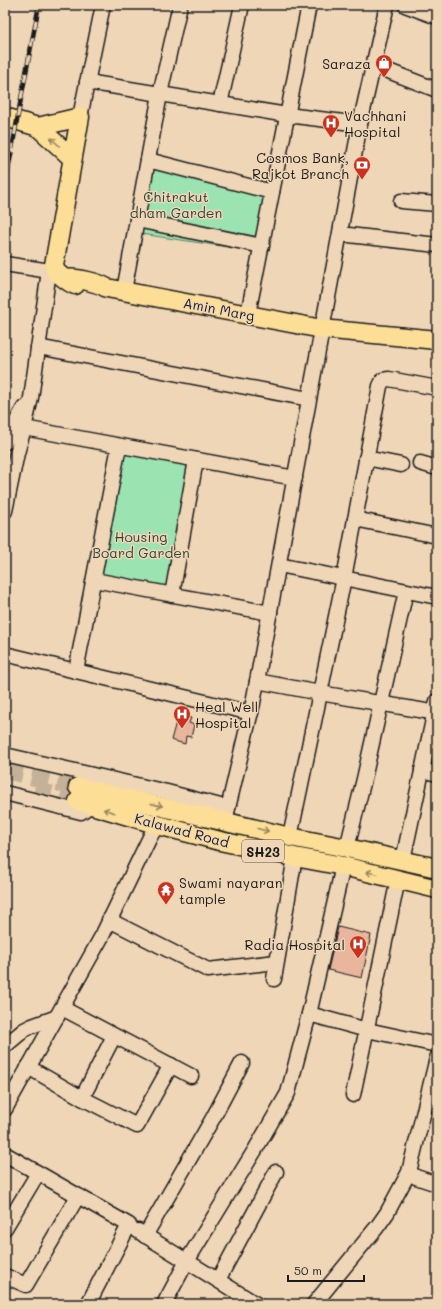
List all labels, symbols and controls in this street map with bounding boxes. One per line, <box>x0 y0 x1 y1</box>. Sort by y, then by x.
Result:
shop icon: Saraza <box>374 53 394 78</box>
place label: Saraza <box>322 54 371 73</box>
place label: Vachhani Hospital <box>344 106 407 141</box>
hospital icon: Vachhani Hospital <box>321 113 341 138</box>
one-way arrow <box>50 138 60 147</box>
place label: Cosmos Bank, Rajkot Branch <box>252 148 349 183</box>
bank icon: Cosmos Bank, Rajkot Branch <box>352 155 372 180</box>
park label: Chitrakut dham Garden <box>130 187 222 222</box>
street label: Amin Marg <box>182 293 256 325</box>
park label: Housing Board Garden <box>92 527 190 562</box>
place label: Heal Well Hospital <box>195 697 258 732</box>
hospital icon: Heal Well Hospital <box>172 704 192 729</box>
one-way arrow <box>150 802 163 810</box>
one-way arrow <box>103 807 116 814</box>
street label: Kalawad Road <box>133 808 232 852</box>
one-way arrow <box>256 827 269 834</box>
road number: SH23 <box>242 840 284 862</box>
one-way arrow <box>366 869 379 876</box>
place label: Swami nayaran tample <box>179 873 282 908</box>
temple icon: Swami nayaran tample <box>156 880 176 905</box>
hospital icon: Radia Hospital <box>348 934 368 959</box>
place label: Radia Hospital <box>245 935 345 954</box>
scale bar <box>288 1257 364 1283</box>
text: 50 m <box>294 1262 322 1278</box>

